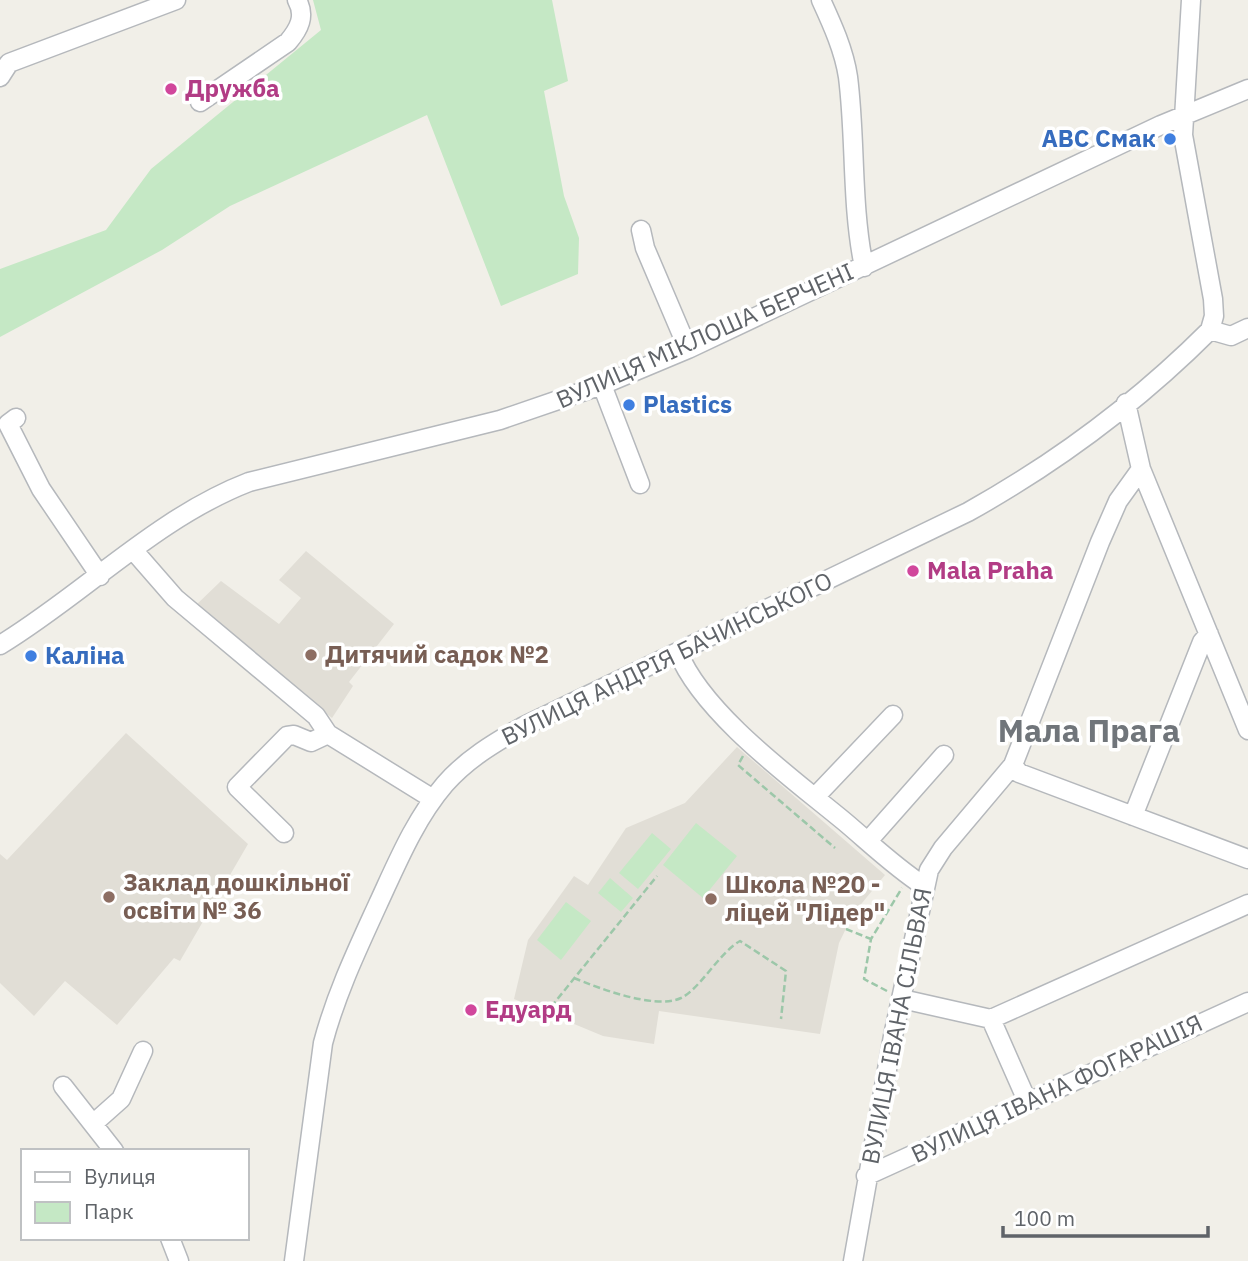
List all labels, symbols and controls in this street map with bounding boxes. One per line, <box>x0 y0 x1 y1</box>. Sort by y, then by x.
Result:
place label: Дружба <box>185 72 280 104</box>
marker: Дружба <box>163 81 179 97</box>
place label: ABC Смак <box>1041 122 1156 154</box>
marker: ABC Смак <box>1162 131 1178 147</box>
street label: ВУЛИЦЯ МІКЛОША БЕРЧЕНІ <box>551 255 858 415</box>
place label: Plastics <box>643 388 732 420</box>
marker: Plastics <box>621 397 637 413</box>
place label: Mala Praha <box>927 554 1053 586</box>
marker: Mala Praha <box>905 563 921 579</box>
street label: ВУЛИЦЯ АНДРІЯ БАЧИНСЬКОГО <box>496 564 837 752</box>
place label: Дитячий садок №2 <box>325 638 549 670</box>
place label: Калiна <box>45 639 125 671</box>
marker: Дитячий садок №2 <box>303 647 319 663</box>
marker: Калiна <box>23 648 39 664</box>
district label: Мала Прага <box>998 709 1180 751</box>
place label: Заклад дошкільної освіти № 36 <box>123 866 350 926</box>
place label: Школа №20 - ліцей "Лідер" <box>725 868 885 928</box>
street label: ВУЛИЦЯ ІВАНА СІЛЬВАЯ <box>853 885 939 1167</box>
marker: Заклад дошкільної освіти № 36 <box>101 889 117 905</box>
marker: Школа №20 - ліцей "Лідер" <box>703 891 719 907</box>
place label: Едуард <box>485 993 572 1025</box>
marker: Едуард <box>463 1002 479 1018</box>
street label: ВУЛИЦЯ ІВАНА ФОГАРАШІЯ <box>906 1006 1207 1170</box>
legend <box>21 1149 248 1240</box>
text: Вулиця <box>84 1162 156 1190</box>
scale bar <box>1003 1194 1208 1238</box>
text: Парк <box>84 1197 134 1225</box>
text: 100 m <box>1014 1204 1075 1232</box>

